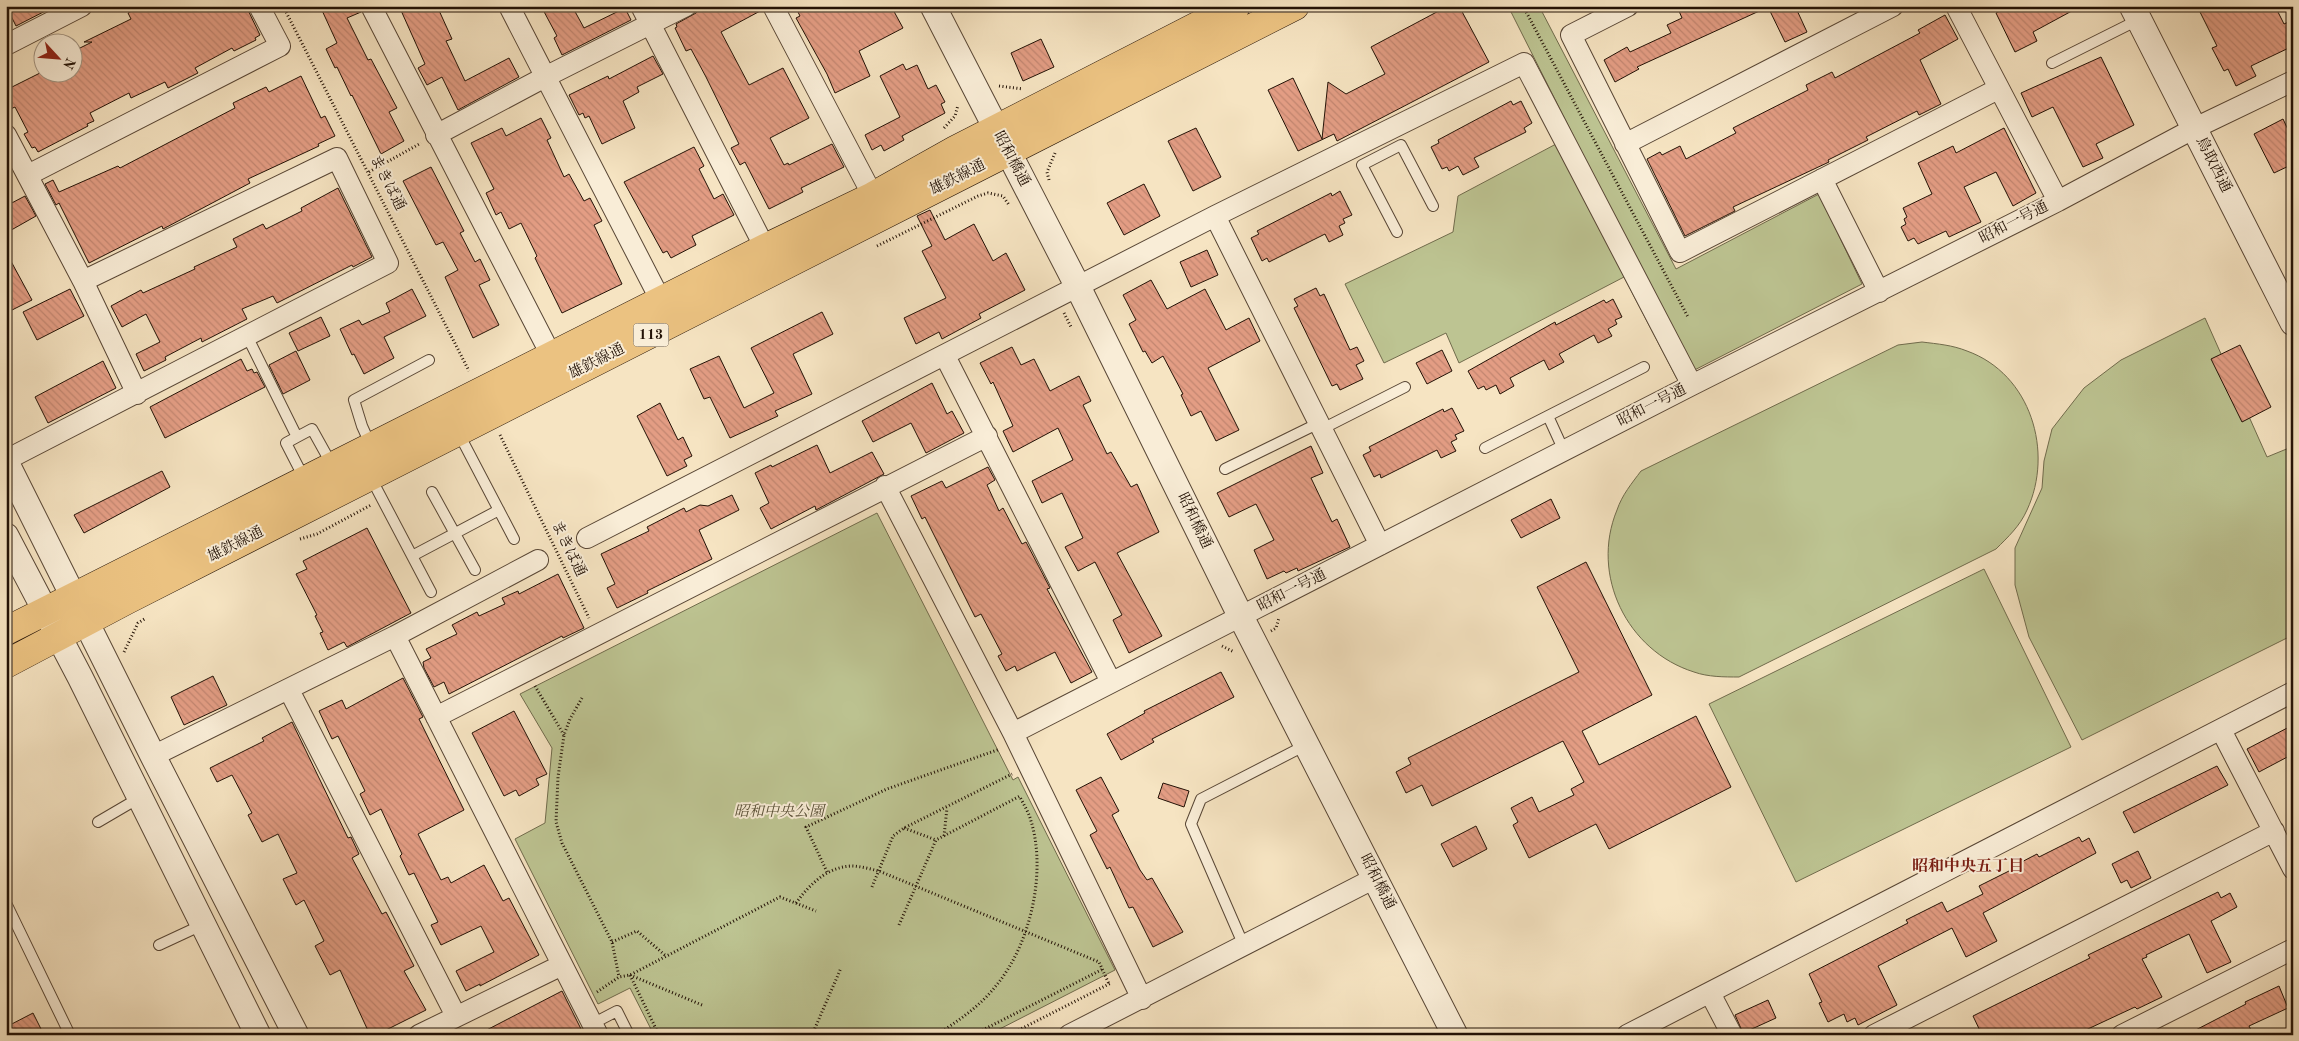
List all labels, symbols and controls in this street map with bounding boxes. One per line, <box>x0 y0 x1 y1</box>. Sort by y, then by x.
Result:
north arrow <box>32 32 82 82</box>
text: N <box>60 55 77 71</box>
street label: 昭和橋通 <box>990 128 1033 189</box>
street label: 鳥取西通 <box>2193 134 2235 195</box>
street label: まきば通 <box>367 152 409 213</box>
street label: 雄鉄線通 <box>927 156 988 198</box>
street label: 昭和一号通 <box>1976 198 2051 247</box>
road number: 113 <box>634 324 668 346</box>
street label: 雄鉄線通 <box>566 340 627 382</box>
street label: 昭和一号通 <box>1614 381 1689 430</box>
street label: 昭和橋通 <box>1174 490 1216 551</box>
street label: まきば通 <box>548 518 590 579</box>
street label: 雄鉄線通 <box>205 523 266 565</box>
street label: 昭和一号通 <box>1254 566 1329 615</box>
park label: 昭和中央公園 <box>734 803 827 820</box>
street label: 昭和橋通 <box>1357 851 1399 912</box>
district label: 昭和中央五丁目 <box>1912 857 2024 875</box>

